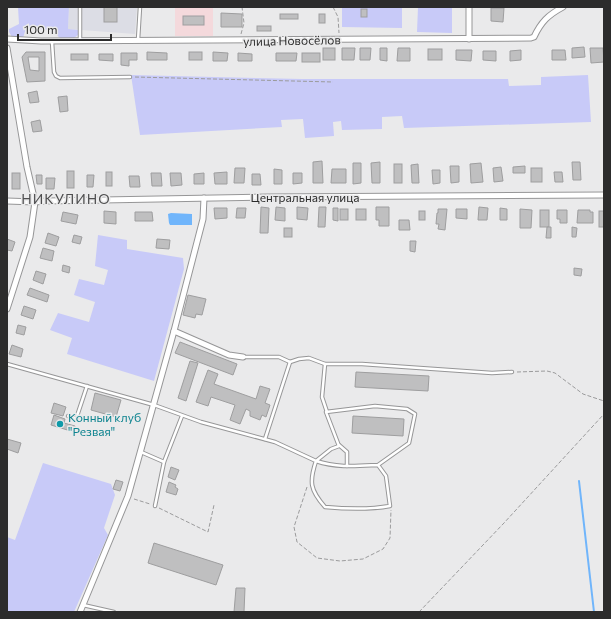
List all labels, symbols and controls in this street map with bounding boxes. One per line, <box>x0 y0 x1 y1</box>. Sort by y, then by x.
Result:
scale bar <box>18 16 111 42</box>
text: 100 m <box>24 22 58 36</box>
street label: улица Новосёлов <box>243 32 341 48</box>
district label: НИКУЛИНО <box>21 190 111 207</box>
street label: Центральная улица <box>251 190 359 204</box>
place label: Конный клуб "Резвая" <box>68 410 141 438</box>
marker: Конный клуб "Резвая" <box>55 419 65 429</box>

